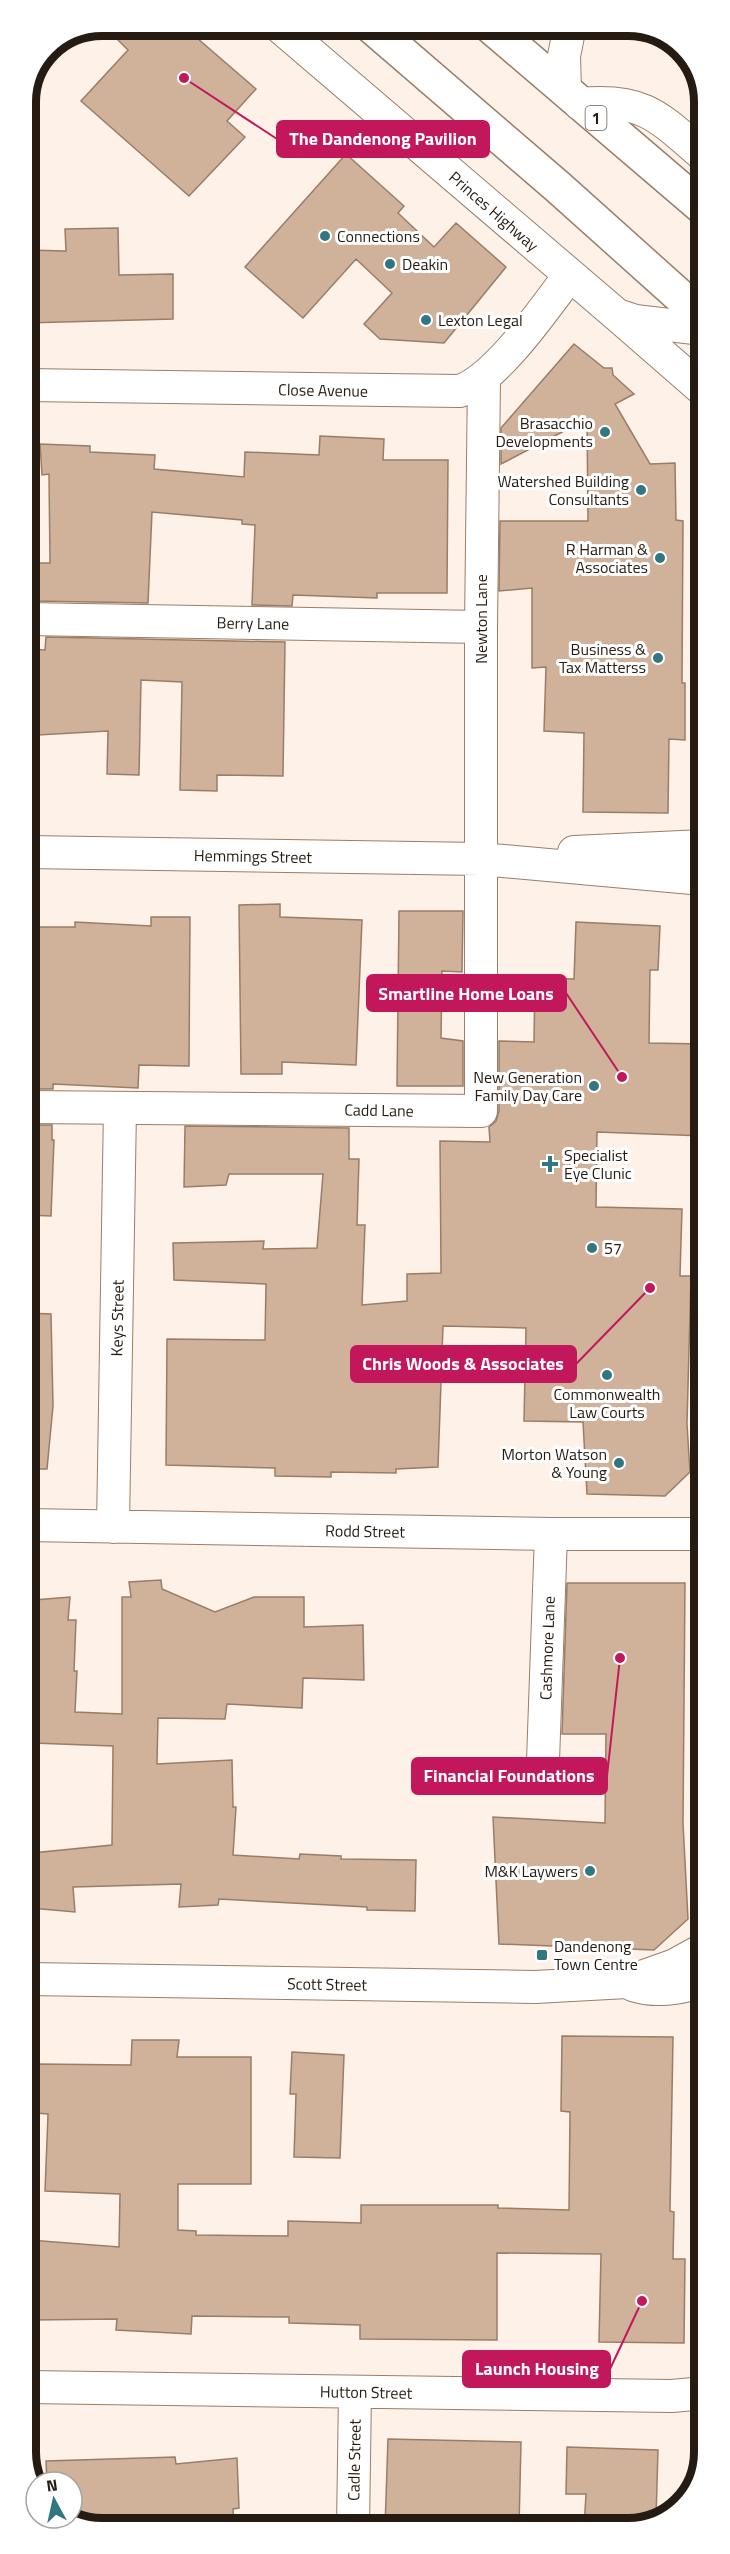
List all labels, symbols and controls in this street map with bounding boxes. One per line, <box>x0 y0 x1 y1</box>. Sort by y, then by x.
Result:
road number: 1 <box>586 106 606 130</box>
callout: The Dandenong Pavilion <box>277 121 489 157</box>
text: The Dandenong Pavilion <box>289 125 477 152</box>
street label: Princes Highway <box>444 165 544 257</box>
place label: Connections <box>337 224 420 248</box>
marker: Connections <box>318 229 332 243</box>
place label: Deakin <box>402 252 448 276</box>
marker: Deakin <box>383 257 397 271</box>
place label: Lexton Legal <box>438 308 523 332</box>
marker: Lexton Legal <box>419 313 433 327</box>
street label: Close Avenue <box>278 377 368 403</box>
place label: Brasacchio Developments <box>495 411 593 453</box>
marker: Brasacchio Developments <box>598 425 612 439</box>
place label: Watershed Building Consultants <box>497 469 629 511</box>
marker: Watershed Building Consultants <box>634 483 648 497</box>
place label: R Harman & Associates <box>566 537 648 579</box>
marker: R Harman & Associates <box>653 551 667 565</box>
street label: Newton Lane <box>469 574 493 664</box>
street label: Berry Lane <box>216 610 290 636</box>
place label: Business & Tax Matterss <box>559 637 646 679</box>
marker: Business & Tax Matterss <box>651 651 665 665</box>
street label: Hemmings Street <box>194 843 313 869</box>
callout: Smartline Home Loans <box>367 975 566 1011</box>
text: Smartline Home Loans <box>378 980 554 1007</box>
place label: New Generation Family Day Care <box>473 1065 582 1107</box>
marker: New Generation Family Day Care <box>587 1079 601 1093</box>
street label: Cadd Lane <box>344 1097 414 1123</box>
place label: Specialist Eye Clunic <box>564 1143 632 1185</box>
marker: Specialist Eye Clunic <box>541 1155 559 1173</box>
place label: 57 <box>604 1236 622 1260</box>
marker: 57 <box>585 1241 599 1255</box>
street label: Keys Street <box>104 1279 130 1357</box>
callout: Chris Woods & Associates <box>351 1346 576 1382</box>
text: Chris Woods & Associates <box>362 1350 564 1377</box>
marker: Commonwealth Law Courts <box>600 1368 614 1382</box>
place label: Commonwealth Law Courts <box>554 1382 660 1424</box>
place label: Morton Watson & Young <box>501 1442 607 1484</box>
marker: Morton Watson & Young <box>612 1456 626 1470</box>
street label: Rodd Street <box>325 1518 406 1544</box>
street label: Cashmore Lane <box>533 1596 561 1700</box>
callout: Financial Foundations <box>412 1758 607 1794</box>
text: Financial Foundations <box>423 1762 595 1789</box>
place label: M&K Laywers <box>484 1859 578 1883</box>
marker: M&K Laywers <box>583 1864 597 1878</box>
place label: Dandenong Town Centre <box>554 1934 638 1976</box>
marker: Dandenong Town Centre <box>535 1948 549 1962</box>
street label: Scott Street <box>287 1971 368 1997</box>
callout: Launch Housing <box>463 2351 610 2387</box>
text: Launch Housing <box>475 2355 599 2382</box>
street label: Hutton Street <box>320 2379 413 2405</box>
street label: Cadle Street <box>341 2419 367 2501</box>
north arrow <box>24 2470 84 2530</box>
text: N <box>45 2472 59 2498</box>

